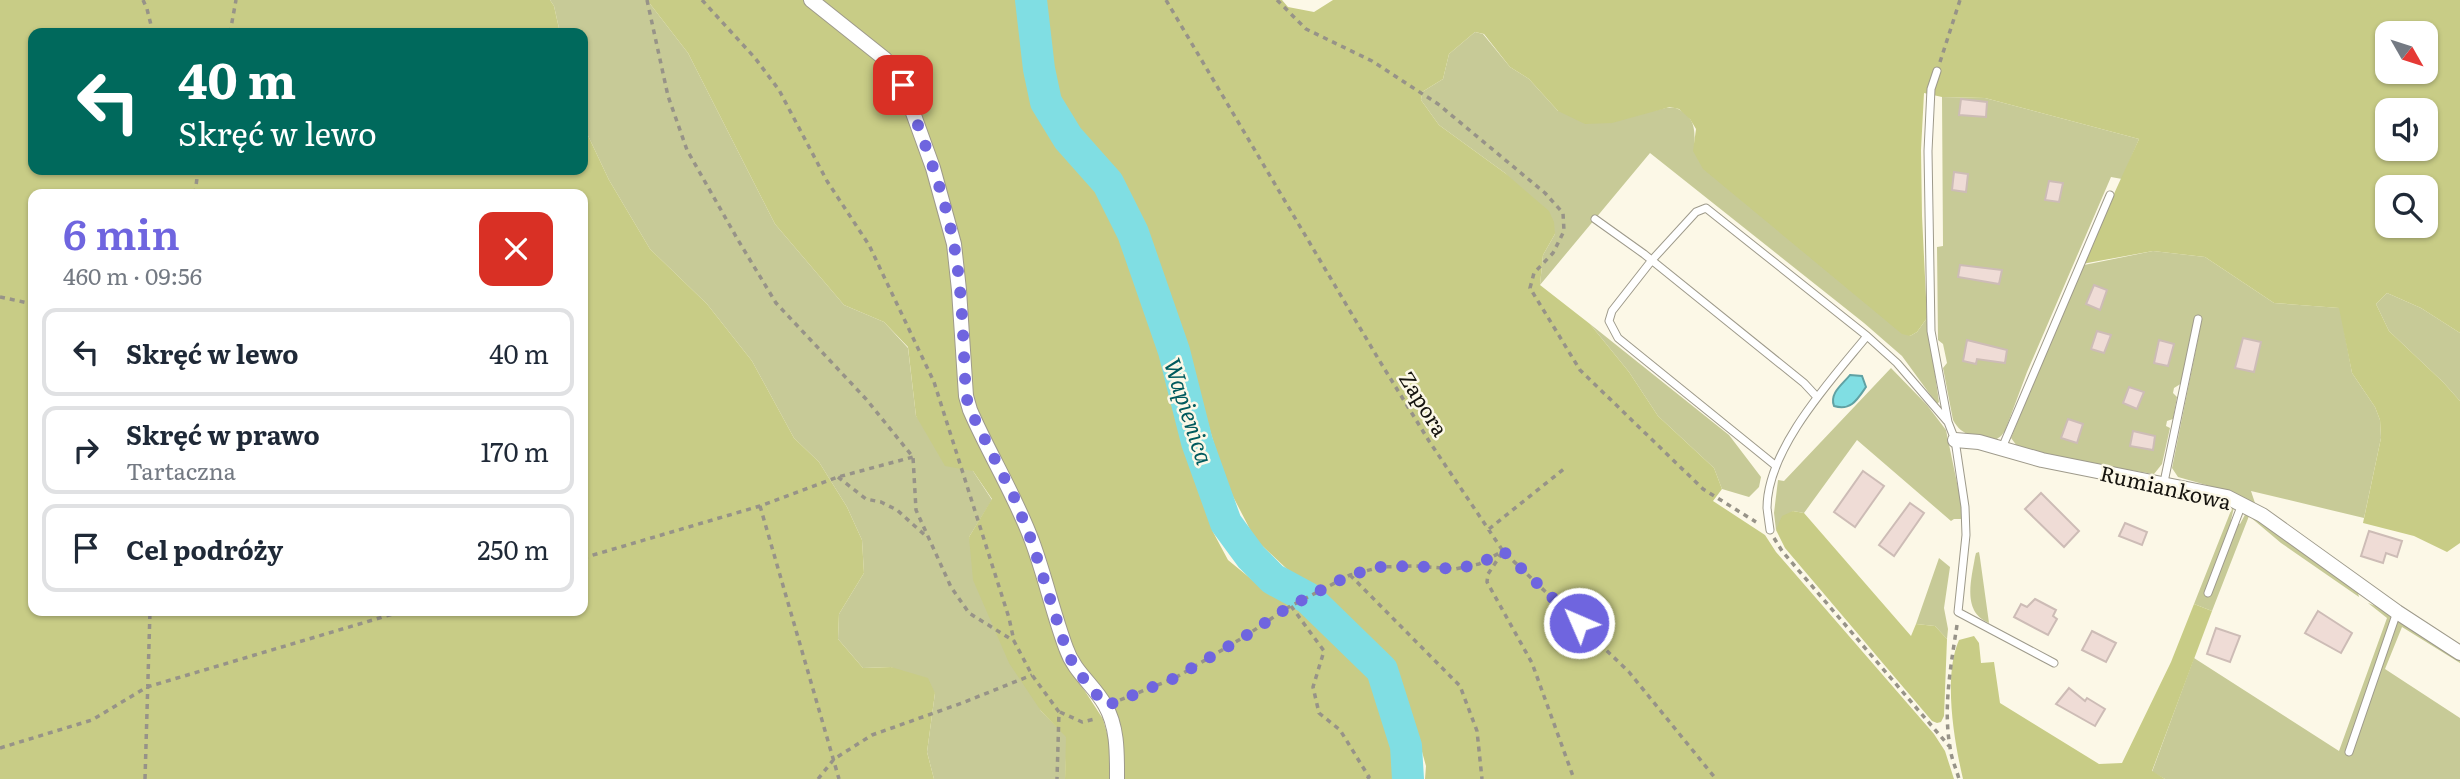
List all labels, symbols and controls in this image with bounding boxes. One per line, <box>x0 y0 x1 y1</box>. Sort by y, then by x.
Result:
north arrow <box>2375 21 2438 84</box>
map controls <box>2375 21 2438 238</box>
text: 40 m <box>178 41 296 114</box>
pin <box>873 55 933 115</box>
icon: left <box>63 56 154 147</box>
icon: arrive <box>884 66 922 104</box>
button: sound <box>2375 98 2438 161</box>
text: Skręć w lewo <box>178 108 377 156</box>
button: search <box>2375 175 2438 238</box>
text: 6 min <box>63 201 180 263</box>
button: close <box>479 212 553 286</box>
text: 460 m · 09:56 <box>63 258 202 292</box>
icon: left <box>67 333 105 371</box>
text: Skręć w lewo <box>126 333 299 372</box>
text: 40 m <box>489 333 549 372</box>
water label: Wapienica <box>1157 353 1223 469</box>
street label: Zapora <box>1393 365 1457 442</box>
text: Skręć w prawo <box>126 414 320 453</box>
icon: right <box>67 431 105 469</box>
text: 170 m <box>481 431 549 470</box>
text: Tartaczna <box>126 453 236 487</box>
street label: Rumiankowa <box>2097 456 2235 516</box>
icon: arrive <box>67 529 105 567</box>
text: Cel podróży <box>126 529 283 568</box>
text: 250 m <box>477 529 549 568</box>
position arrow <box>1542 586 1616 660</box>

